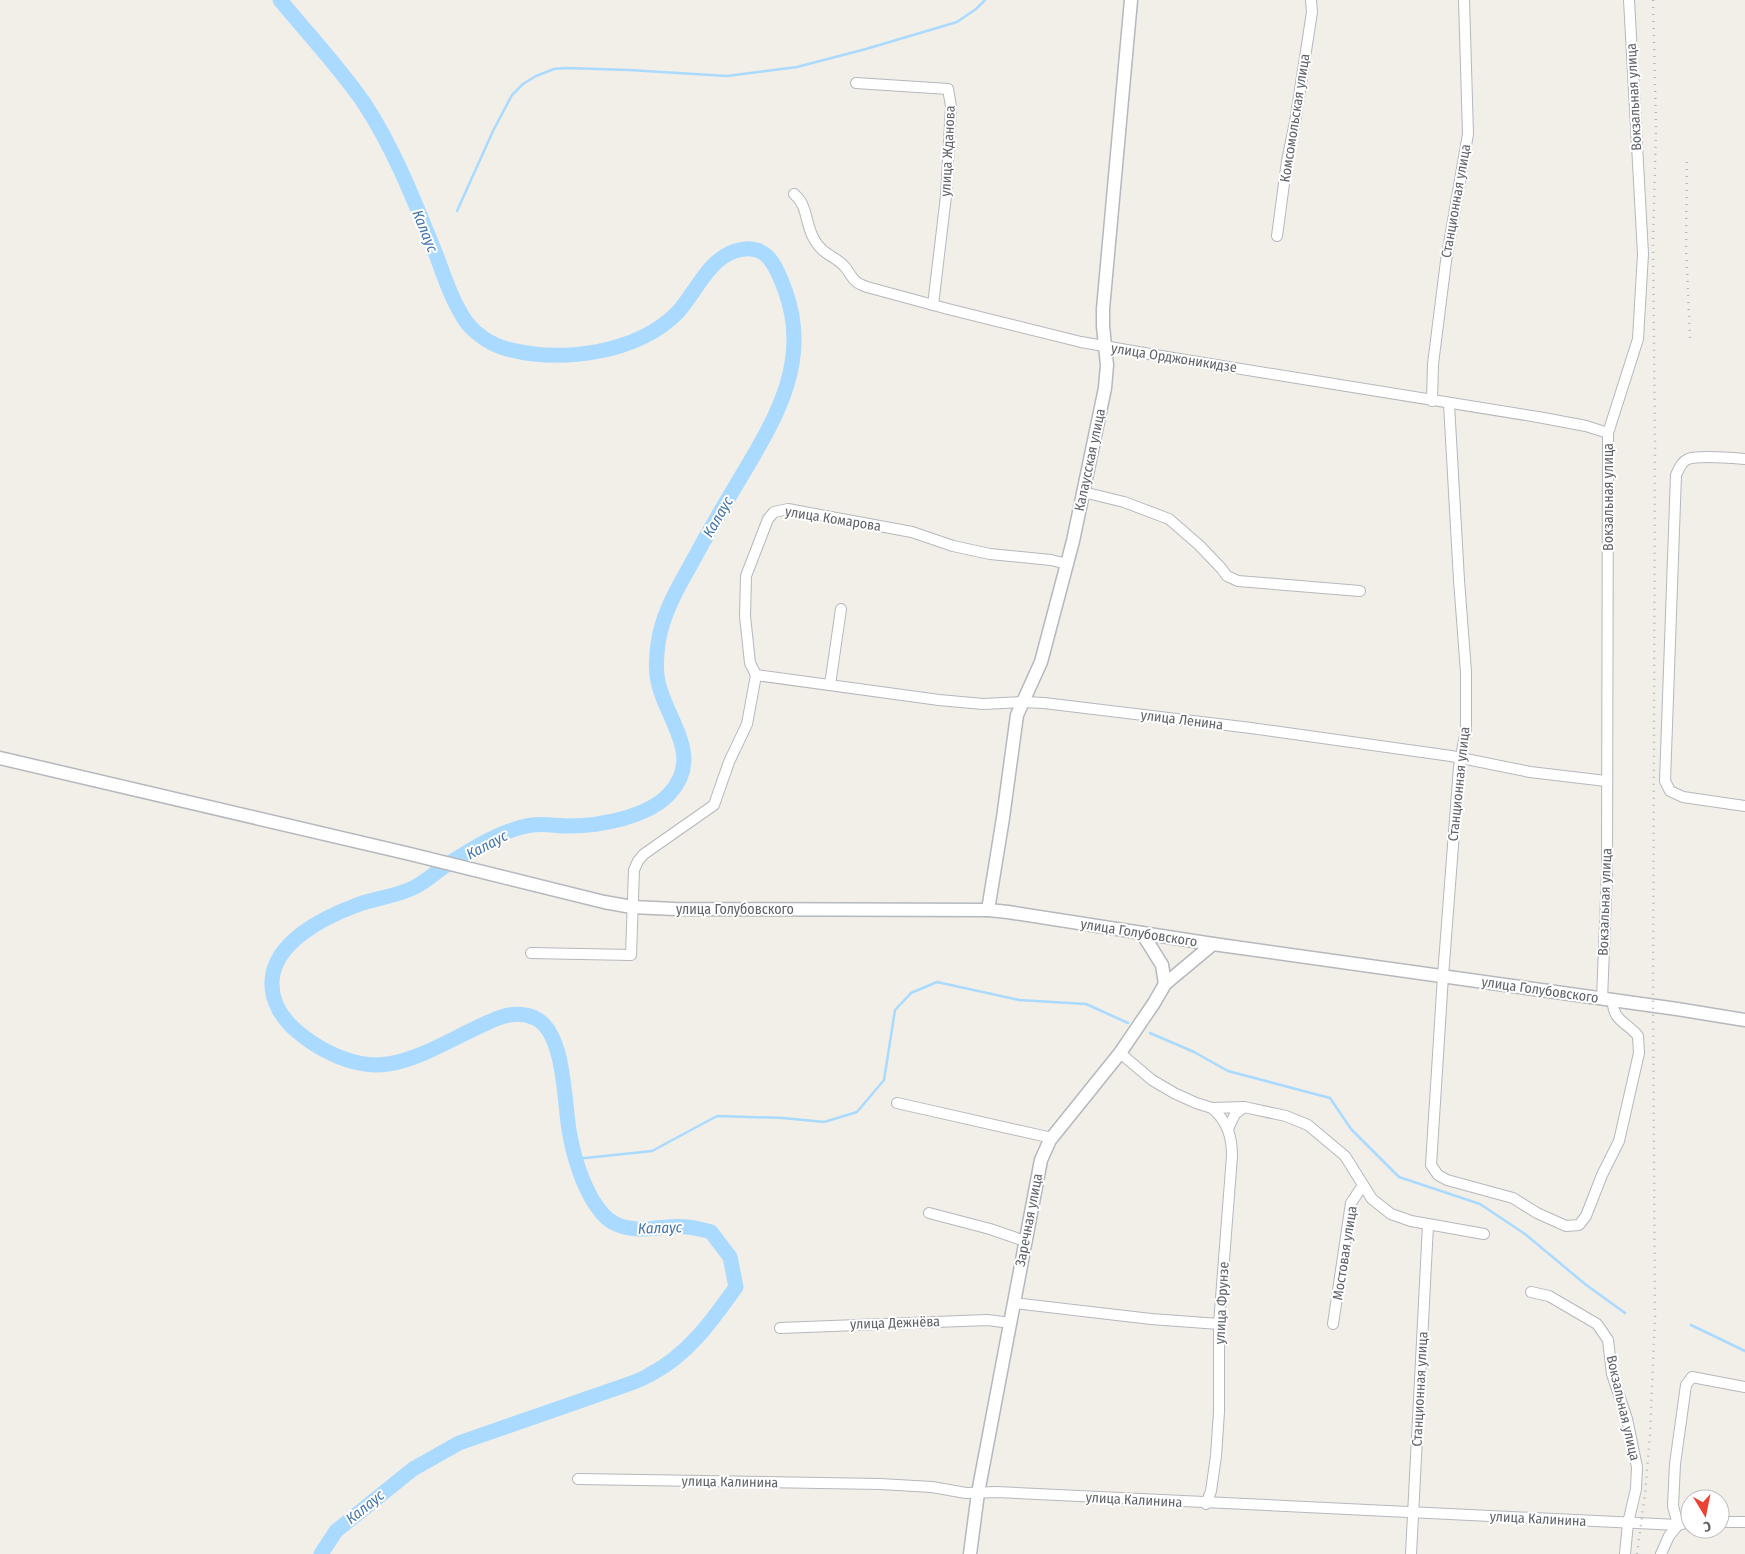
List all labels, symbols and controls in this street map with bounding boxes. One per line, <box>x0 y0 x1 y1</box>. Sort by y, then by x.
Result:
street label: Вокзальная улица <box>1623 43 1645 151</box>
street label: Комсомольская улица <box>1276 52 1314 184</box>
street label: улица Жданова <box>937 105 959 197</box>
street label: Станционная улица <box>1438 143 1474 259</box>
water label: Калаус <box>408 207 442 255</box>
street label: улица Орджоникидзе <box>1110 340 1238 376</box>
street label: Калаусская улица <box>1071 407 1109 513</box>
street label: Вокзальная улица <box>1600 443 1617 551</box>
water label: Калаус <box>699 493 737 541</box>
street label: улица Комарова <box>784 503 882 535</box>
street label: улица Ленина <box>1140 707 1224 733</box>
street label: Станционная улица <box>1445 726 1473 842</box>
water label: Калаус <box>463 826 511 863</box>
street label: Вокзальная улица <box>1595 848 1615 956</box>
street label: улица Голубовского <box>676 901 794 918</box>
street label: улица Голубовского <box>1079 915 1199 951</box>
street label: улица Голубовского <box>1480 973 1600 1007</box>
street label: Заречная улица <box>1012 1172 1046 1268</box>
street label: Мостовая улица <box>1329 1205 1361 1301</box>
water label: Калаус <box>638 1218 683 1238</box>
street label: улица Фрунзе <box>1211 1261 1233 1345</box>
street label: улица Дежнёва <box>850 1313 940 1333</box>
street label: Станционная улица <box>1408 1331 1432 1447</box>
street label: Вокзальная улица <box>1603 1354 1643 1463</box>
street label: улица Калинина <box>682 1473 779 1491</box>
water label: Калаус <box>342 1486 388 1528</box>
street label: улица Калинина <box>1085 1489 1183 1511</box>
north arrow <box>1680 1489 1730 1539</box>
street label: улица Калинина <box>1489 1508 1587 1530</box>
text: С <box>1701 1517 1712 1535</box>

